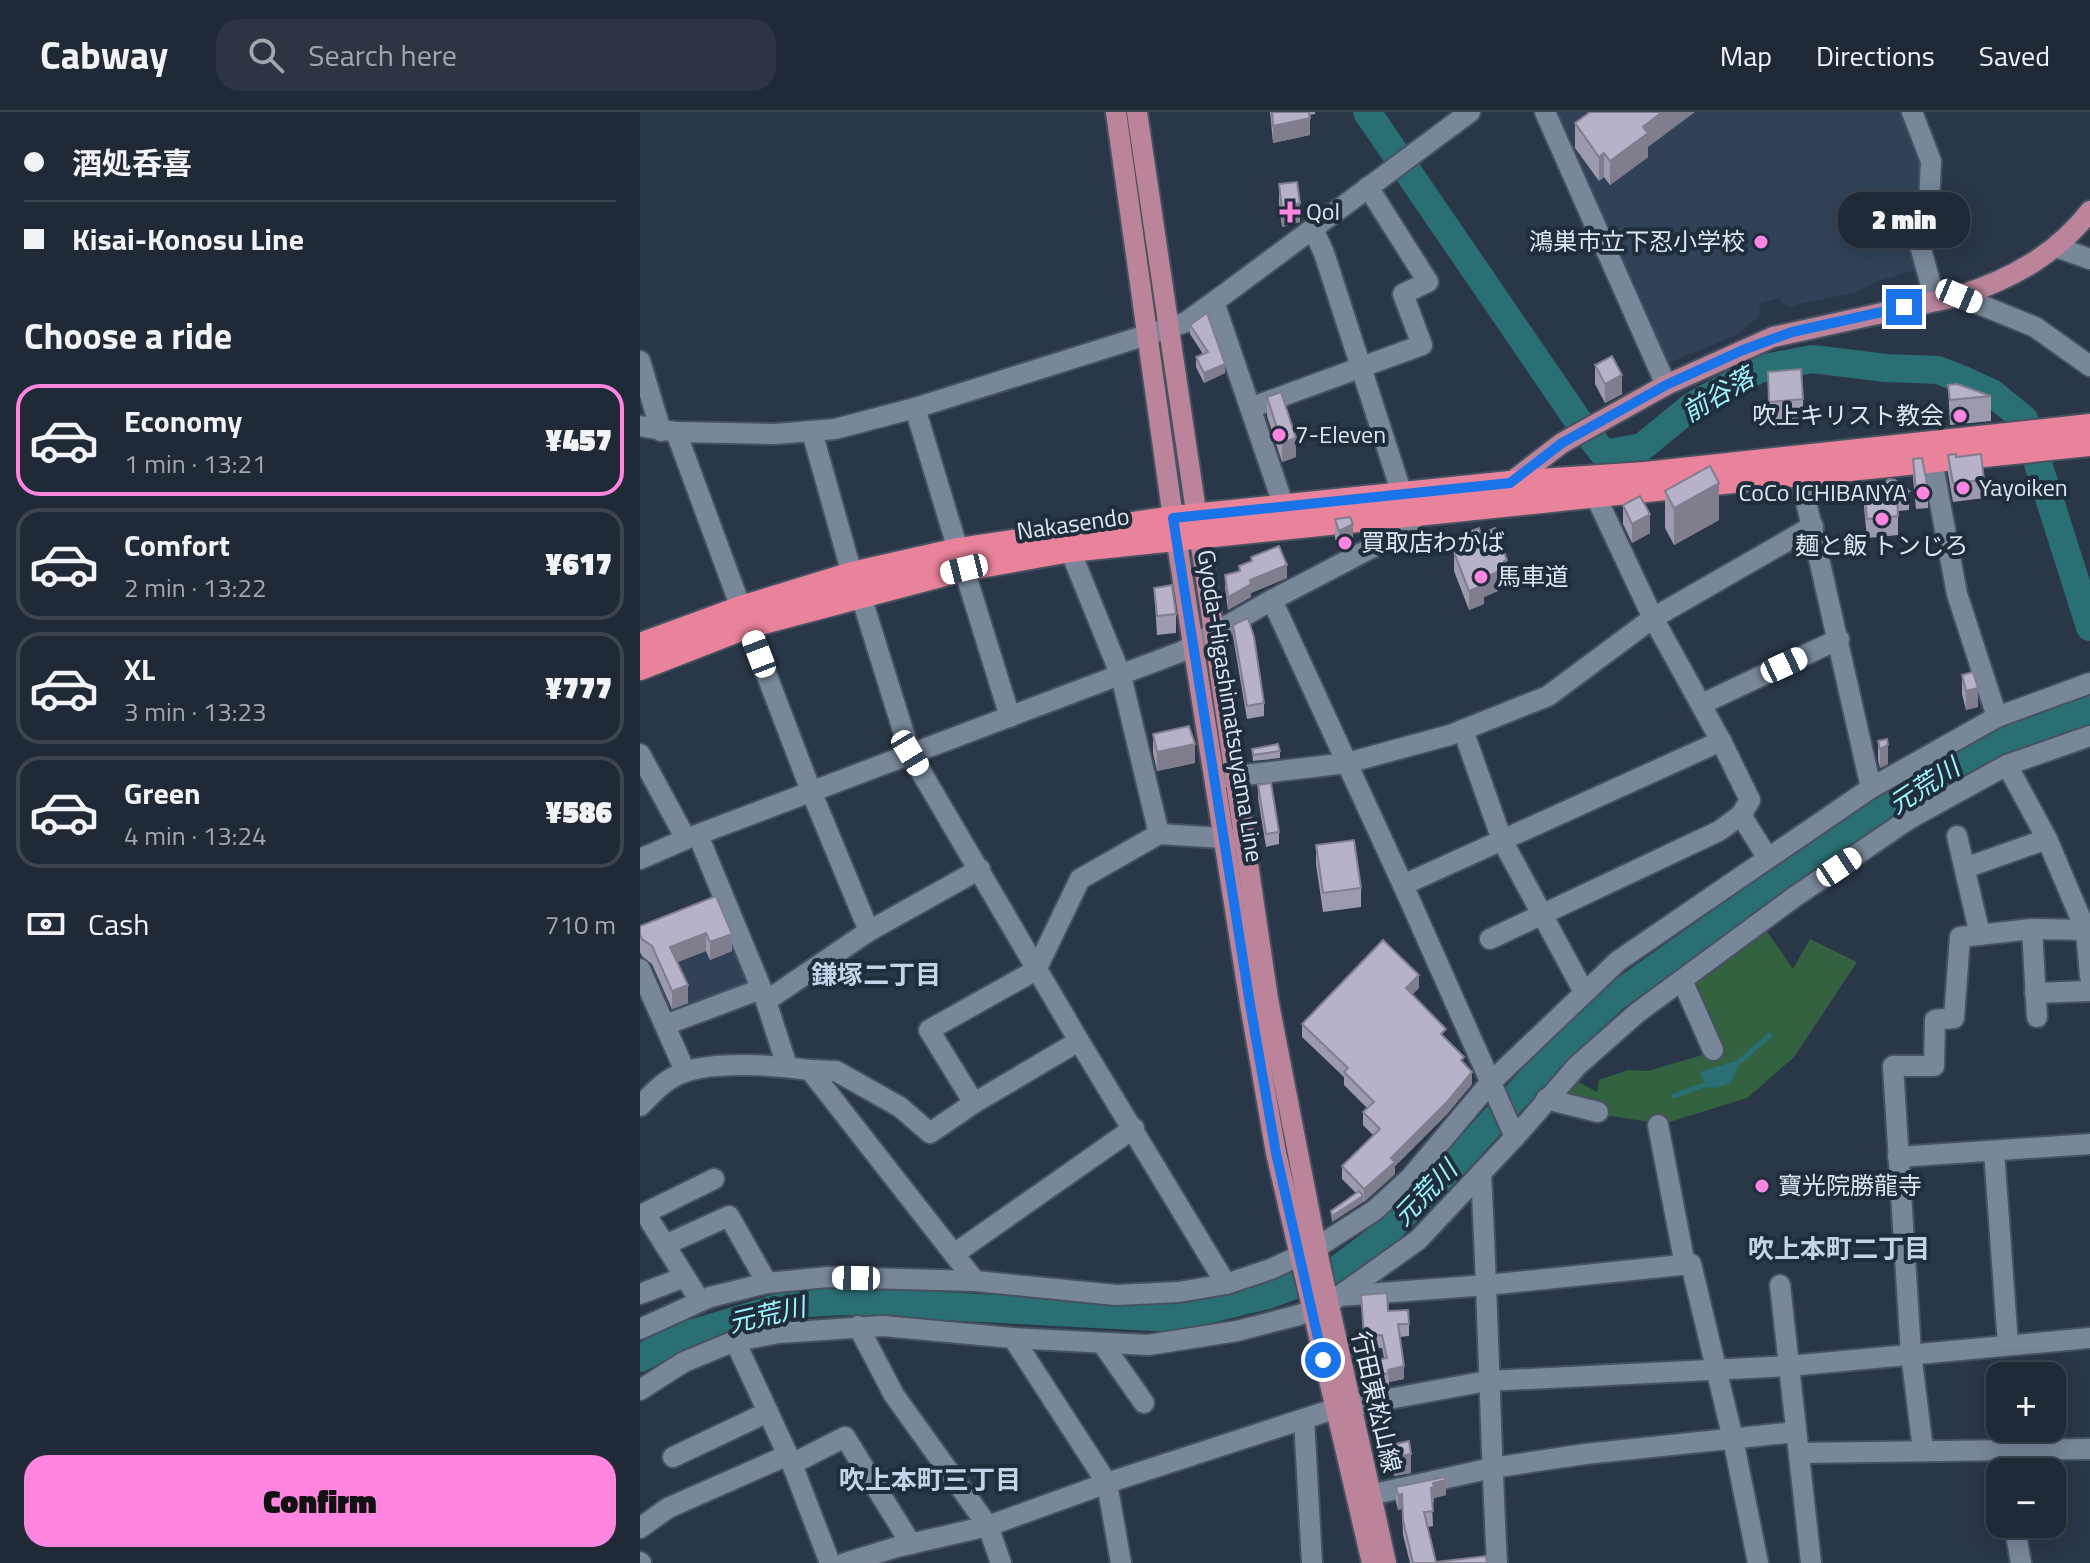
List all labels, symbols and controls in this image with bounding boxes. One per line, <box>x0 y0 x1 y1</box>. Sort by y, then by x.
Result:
search box <box>216 19 776 91</box>
text: Cabway <box>40 26 168 84</box>
text: Search here <box>308 32 457 78</box>
icon: search <box>244 33 288 77</box>
text: Map <box>1720 34 1772 77</box>
text: Directions <box>1816 34 1935 77</box>
text: Saved <box>1979 34 2050 77</box>
text: 酒処呑喜 <box>72 140 192 186</box>
callout: 2 min <box>1838 191 1970 247</box>
place label: Qol <box>1306 193 1340 229</box>
text: 2 min <box>1872 200 1936 239</box>
marker: Qol <box>1281 203 1299 221</box>
text: Kisai-Konosu Line <box>72 216 304 262</box>
place label: 鴻巣市立下忍小学校 <box>1529 223 1745 259</box>
marker: 鴻巣市立下忍小学校 <box>1752 233 1770 251</box>
car <box>1932 276 1986 316</box>
route end <box>1886 289 1922 325</box>
text: Choose a ride <box>24 308 232 363</box>
water label: 前谷落 <box>1674 356 1765 431</box>
place label: 吹上キリスト教会 <box>1752 397 1944 433</box>
text: Economy <box>124 398 242 444</box>
icon: car <box>28 404 100 476</box>
marker: 吹上キリスト教会 <box>1951 407 1969 425</box>
place label: 7-Eleven <box>1295 416 1386 452</box>
text: ¥457 <box>545 417 612 463</box>
marker: 7-Eleven <box>1270 426 1288 444</box>
text: 1 min · 13:21 <box>124 444 267 483</box>
place label: Yayoiken <box>1979 469 2068 505</box>
place label: CoCo ICHIBANYA <box>1739 474 1907 510</box>
marker: Yayoiken <box>1954 479 1972 497</box>
marker: CoCo ICHIBANYA <box>1914 484 1932 502</box>
street label: Nakasendo <box>1014 497 1131 549</box>
marker: 麺と飯 トンじろ <box>1873 510 1891 528</box>
text: Comfort <box>124 522 230 568</box>
place label: 買取店わかば <box>1361 524 1505 560</box>
place label: 麺と飯 トンじろ <box>1795 527 1969 563</box>
icon: car <box>28 528 100 600</box>
marker: 買取店わかば <box>1336 534 1354 552</box>
text: ¥617 <box>545 541 612 587</box>
street label: Gyoda-Higashimatsuyama Line <box>1188 547 1273 865</box>
car <box>938 552 990 586</box>
place label: 馬車道 <box>1497 558 1569 594</box>
text: 2 min · 13:22 <box>124 568 267 607</box>
marker: 馬車道 <box>1472 568 1490 586</box>
car <box>739 627 779 681</box>
car <box>1757 644 1811 686</box>
text: XL <box>124 646 155 692</box>
icon: car <box>28 652 100 724</box>
text: ¥777 <box>545 665 612 711</box>
text: 3 min · 13:23 <box>124 692 267 731</box>
car <box>887 726 933 780</box>
water label: 元荒川 <box>1880 746 1970 823</box>
text: Green <box>124 770 201 816</box>
icon: car <box>28 776 100 848</box>
text: ¥586 <box>545 789 612 835</box>
text: 4 min · 13:24 <box>124 816 267 855</box>
car <box>1812 844 1866 890</box>
text: Cash <box>88 901 149 947</box>
icon: cash <box>24 902 68 946</box>
text: 710 m <box>545 905 616 944</box>
district label: 鎌塚二丁目 <box>811 955 941 994</box>
water label: 元荒川 <box>1384 1149 1468 1234</box>
place label: 寶光院勝龍寺 <box>1778 1167 1922 1203</box>
marker: 寶光院勝龍寺 <box>1753 1177 1771 1195</box>
district label: 吹上本町二丁目 <box>1748 1229 1930 1268</box>
car <box>832 1266 880 1290</box>
water label: 元荒川 <box>724 1286 812 1342</box>
street label: 行田東松山線 <box>1343 1328 1411 1476</box>
route start <box>1305 1342 1341 1378</box>
map controls <box>1986 1362 2066 1538</box>
button: + <box>1986 1362 2066 1442</box>
button: Confirm <box>24 1455 616 1547</box>
button: − <box>1986 1458 2066 1538</box>
district label: 吹上本町三丁目 <box>839 1460 1021 1499</box>

